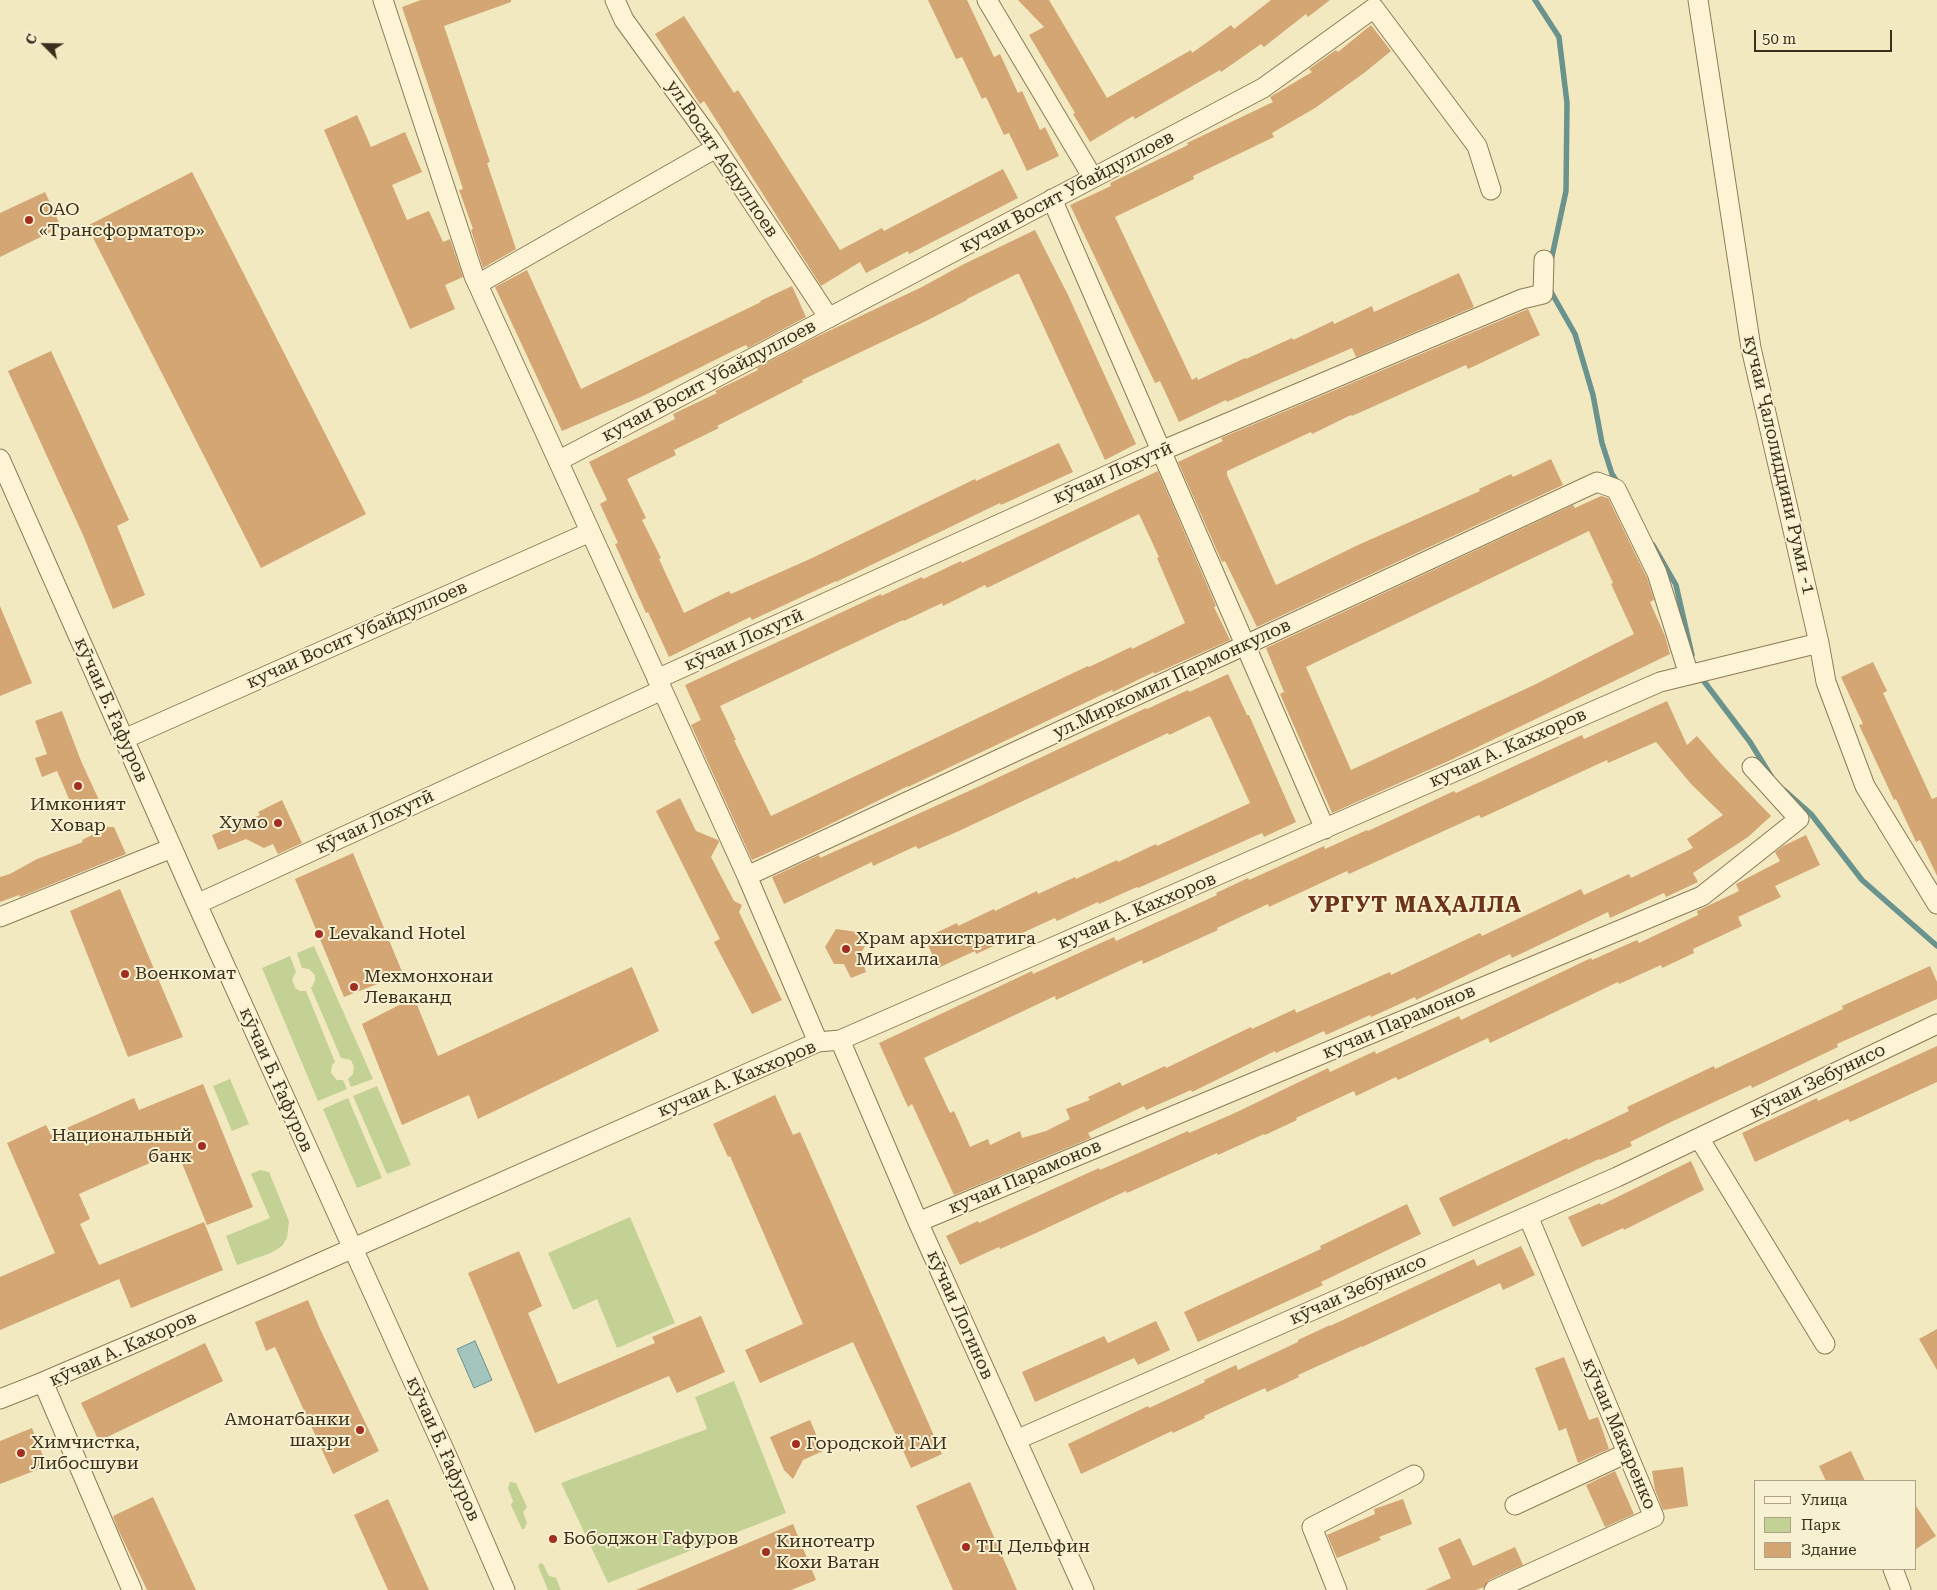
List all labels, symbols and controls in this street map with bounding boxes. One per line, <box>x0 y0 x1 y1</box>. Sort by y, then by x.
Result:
north arrow <box>20 20 70 70</box>
scale bar <box>1757 20 1894 52</box>
text: 50 m <box>1762 30 1796 48</box>
text: С <box>22 31 40 47</box>
street label: ул.Восит Абдуллоев <box>661 76 783 242</box>
street label: кучаи Восит Убайдуллоев <box>956 126 1178 258</box>
place label: ОАО «Трансформатор» <box>39 199 204 242</box>
marker: ОАО «Трансформатор» <box>23 214 35 226</box>
street label: кучаи Восит Убайдуллоев <box>598 315 820 447</box>
street label: кучаи Ҷалолиддини Руми -1 <box>1739 334 1819 596</box>
street label: кӯчаи Лохутӣ <box>1050 437 1176 509</box>
street label: кучаи Восит Убайдуллоев <box>243 576 471 694</box>
street label: кӯчаи Лохутӣ <box>681 604 807 676</box>
street label: ул.Миркомил Пармонкулов <box>1050 614 1294 744</box>
street label: кӯчаи Б. Ғафуров <box>69 634 153 786</box>
street label: кучаи А. Каххоров <box>1426 704 1590 792</box>
marker: Имконият Ховар <box>72 780 84 792</box>
street label: кӯчаи Лохутӣ <box>312 785 438 859</box>
place label: Имконият Ховар <box>30 794 126 836</box>
place label: Хумо <box>219 812 268 834</box>
marker: Хумо <box>272 817 284 829</box>
street label: кучаи А. Каххоров <box>1055 868 1219 954</box>
district label: УРГУТ МАҲАЛЛА <box>1306 893 1524 919</box>
place label: Levakand Hotel <box>329 923 466 945</box>
marker: Levakand Hotel <box>313 928 325 940</box>
place label: Храм архистратига Михаила <box>856 928 1036 971</box>
marker: Храм архистратига Михаила <box>840 943 852 955</box>
place label: Военкомат <box>135 963 236 985</box>
place label: Мехмонхонаи Леваканд <box>364 966 493 1009</box>
marker: Военкомат <box>119 968 131 980</box>
street label: кучаи Парамонов <box>1319 980 1479 1064</box>
marker: Мехмонхонаи Леваканд <box>348 981 360 993</box>
street label: кӯчаи Б. Ғафуров <box>234 1004 318 1156</box>
street label: кучаи А. Каххоров <box>655 1036 819 1122</box>
street label: кӯчаи Зебунисо <box>1747 1039 1889 1123</box>
place label: Национальный банк <box>51 1125 192 1168</box>
street label: кучаи Парамонов <box>945 1135 1105 1219</box>
marker: Национальный банк <box>196 1140 208 1152</box>
street label: кӯчаи Логинов <box>922 1247 998 1383</box>
street label: кӯчаи Зебунисо <box>1286 1250 1430 1330</box>
street label: кӯчаи А. Кахоров <box>46 1307 200 1391</box>
street label: кӯчаи Макаренко <box>1577 1355 1661 1513</box>
street label: кӯчаи Б. Ғафуров <box>401 1373 485 1525</box>
place label: Амонатбанки шахри <box>225 1409 350 1452</box>
marker: Амонатбанки шахри <box>354 1424 366 1436</box>
place label: Химчистка, Либосшуви <box>31 1432 140 1475</box>
place label: Городской ГАИ <box>806 1433 947 1455</box>
marker: Городской ГАИ <box>790 1438 802 1450</box>
marker: Химчистка, Либосшуви <box>15 1447 27 1459</box>
legend <box>1754 1480 1917 1570</box>
text: Улица <box>1801 1491 1847 1509</box>
text: Парк <box>1801 1516 1841 1534</box>
place label: Бободжон Гафуров <box>563 1528 738 1550</box>
place label: Кинотеатр Кохи Ватан <box>776 1531 880 1574</box>
marker: Бободжон Гафуров <box>547 1533 559 1545</box>
place label: ТЦ Дельфин <box>976 1536 1090 1558</box>
marker: ТЦ Дельфин <box>960 1541 972 1553</box>
text: Здание <box>1801 1541 1857 1559</box>
marker: Кинотеатр Кохи Ватан <box>760 1546 772 1558</box>

